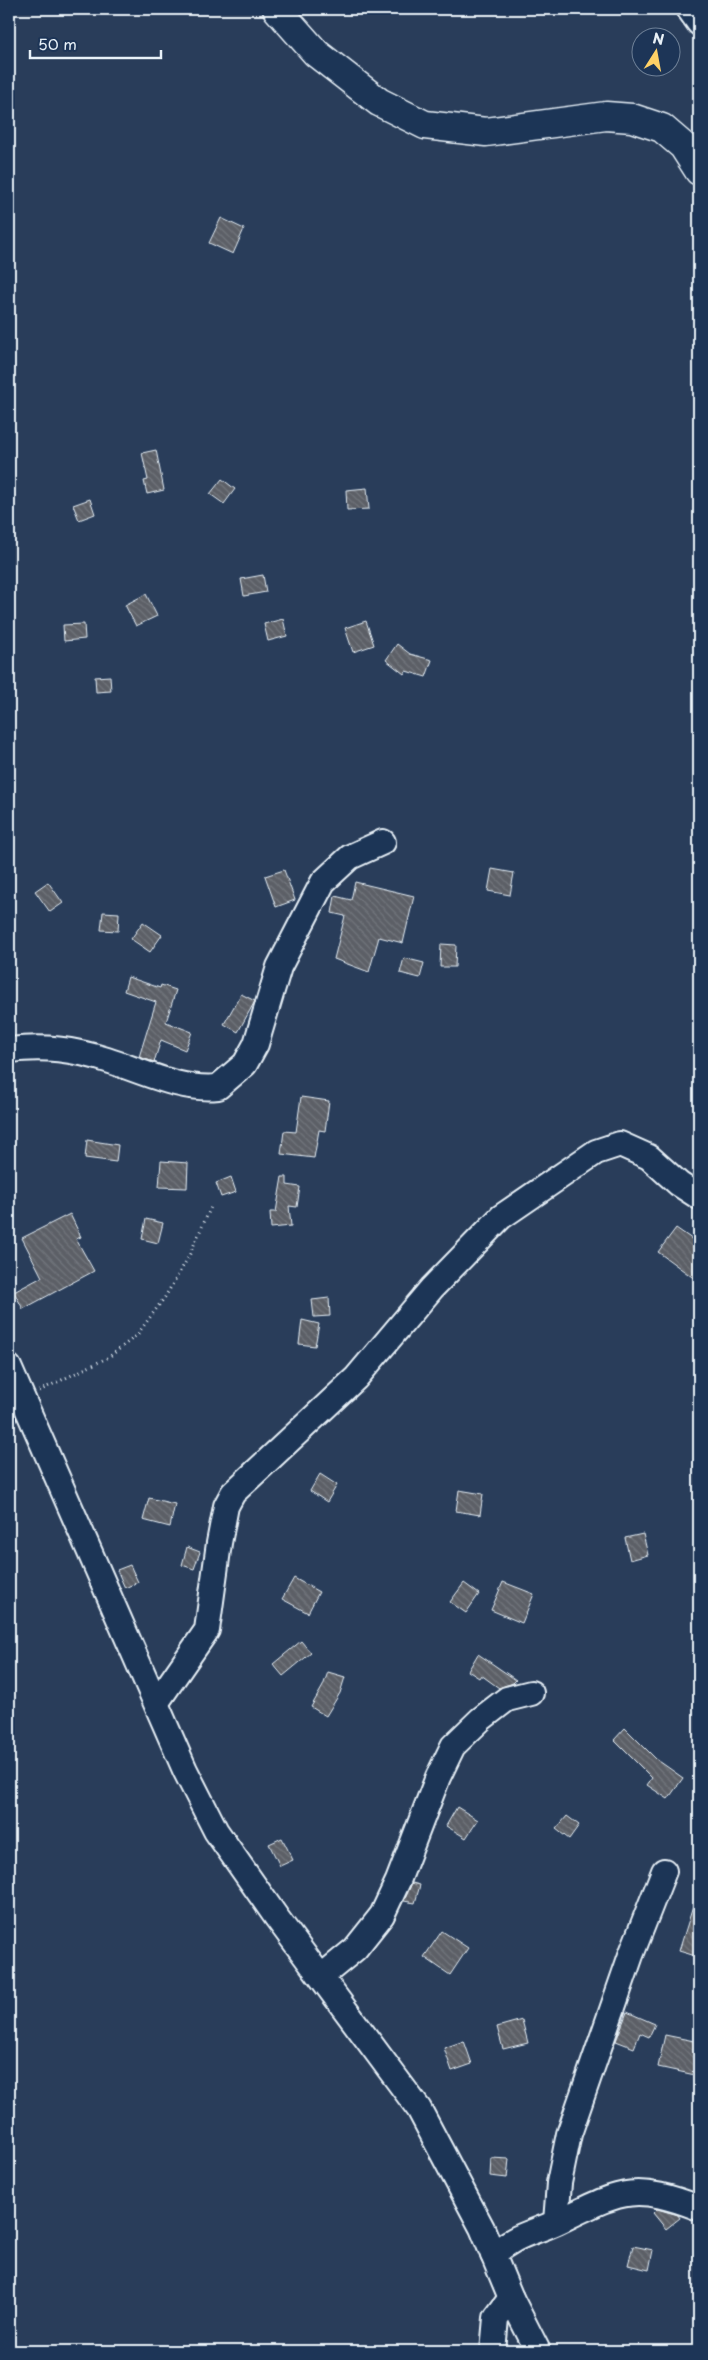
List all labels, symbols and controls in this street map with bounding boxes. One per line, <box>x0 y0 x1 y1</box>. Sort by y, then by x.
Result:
text: N <box>651 27 666 50</box>
scale bar <box>30 28 161 60</box>
north arrow <box>630 28 680 78</box>
text: 50 m <box>38 32 77 55</box>

